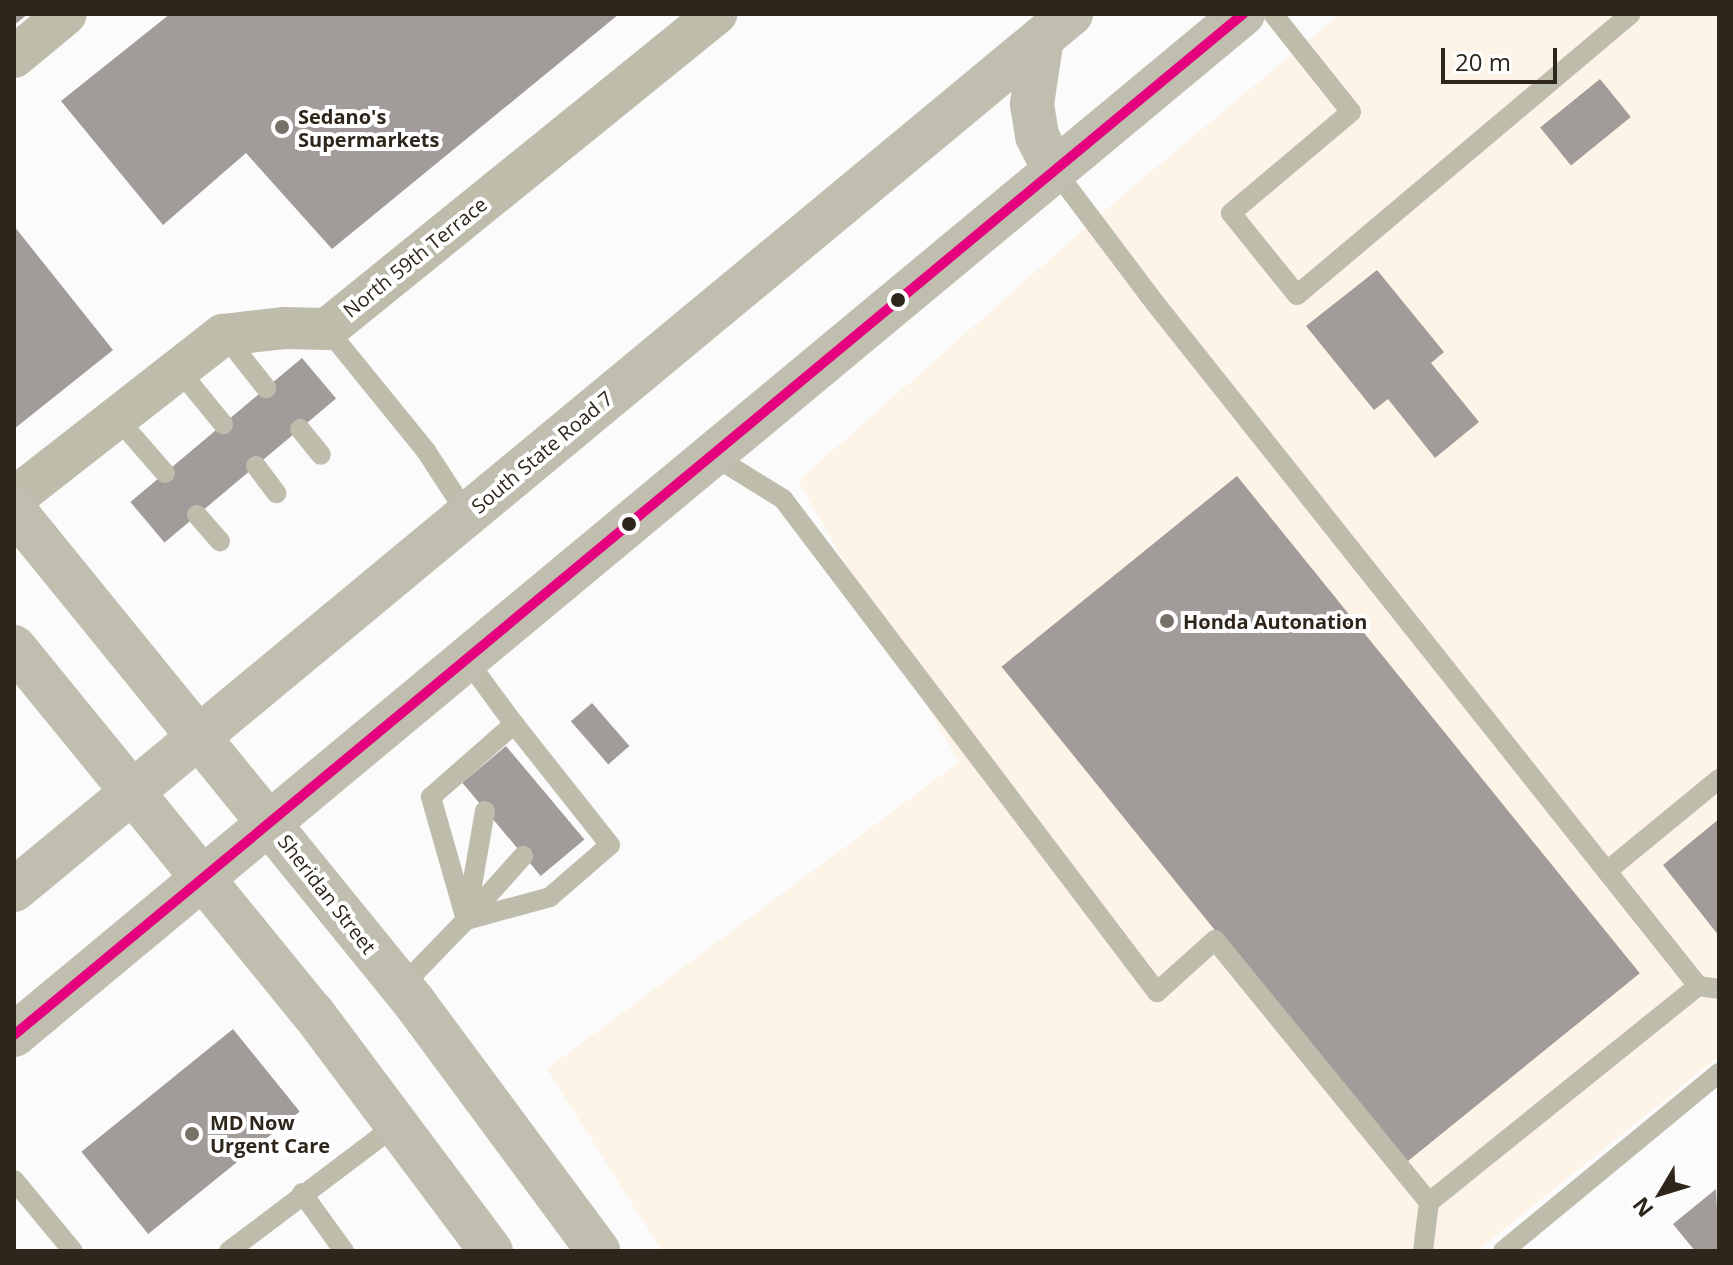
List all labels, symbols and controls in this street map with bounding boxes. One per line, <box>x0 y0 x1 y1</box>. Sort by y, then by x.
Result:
scale bar <box>1445 32 1561 82</box>
text: 20 m <box>1455 45 1511 78</box>
place label: Sedano's Supermarkets <box>298 104 439 151</box>
marker: Sedano's Supermarkets <box>273 118 291 136</box>
street label: North 59th Terrace <box>338 192 492 322</box>
unlabelled marker <box>890 292 906 308</box>
street label: South State Road 7 <box>467 386 617 518</box>
unlabelled marker <box>621 516 637 532</box>
place label: Honda Autonation <box>1183 609 1367 633</box>
marker: Honda Autonation <box>1158 612 1176 630</box>
street label: Sheridan Street <box>273 830 381 958</box>
place label: MD Now Urgent Care <box>210 1110 330 1157</box>
marker: MD Now Urgent Care <box>181 1123 203 1145</box>
north arrow <box>1621 1153 1701 1233</box>
text: N <box>1625 1191 1659 1224</box>

